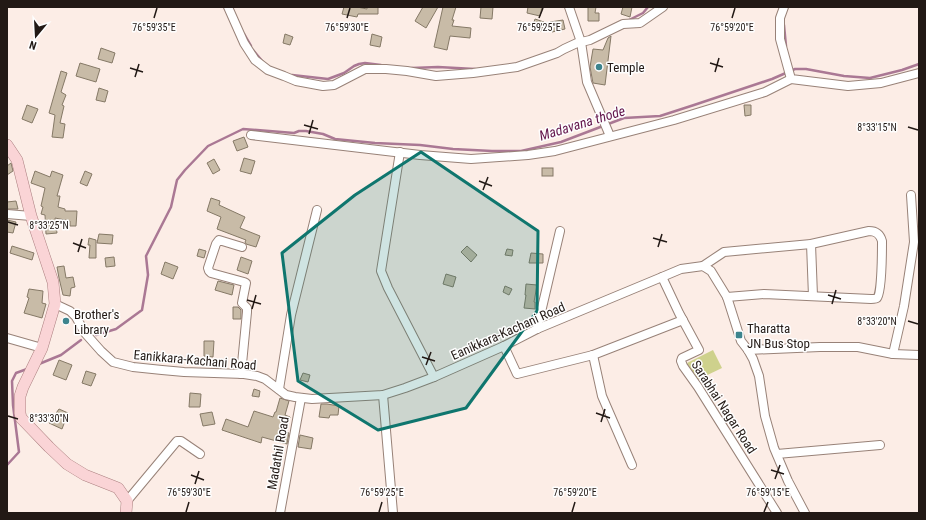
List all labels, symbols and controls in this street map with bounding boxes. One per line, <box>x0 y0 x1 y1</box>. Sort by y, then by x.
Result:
north arrow <box>16 16 56 56</box>
text: 76°59'35"E <box>132 22 176 33</box>
text: 76°59'30"E <box>325 22 369 33</box>
text: 76°59'25"E <box>517 22 561 33</box>
text: 76°59'20"E <box>710 22 754 33</box>
text: N <box>28 38 38 52</box>
place label: Temple <box>607 60 645 75</box>
marker: Temple <box>594 62 604 72</box>
water label: Madavana thode <box>537 102 627 144</box>
text: 8°33'15"N <box>857 122 897 133</box>
text: 8°33'25"N <box>29 220 69 231</box>
street label: Eanikkara-Kachani Road <box>449 299 567 363</box>
place label: Brother's Library <box>74 307 120 337</box>
marker: Brother's Library <box>61 316 71 326</box>
text: 8°33'20"N <box>857 316 897 327</box>
place label: Tharatta JN Bus Stop <box>747 321 810 351</box>
marker: Tharatta JN Bus Stop <box>734 330 744 340</box>
street label: Eanikkara-Kachani Road <box>133 347 257 373</box>
street label: Sarabhai Nagar Road <box>688 358 760 456</box>
text: 8°33'30"N <box>29 413 69 424</box>
street label: Madathil Road <box>264 415 292 491</box>
text: 76°59'30"E <box>167 487 211 498</box>
text: 76°59'25"E <box>360 487 404 498</box>
text: 76°59'20"E <box>553 487 597 498</box>
text: 76°59'15"E <box>746 487 790 498</box>

